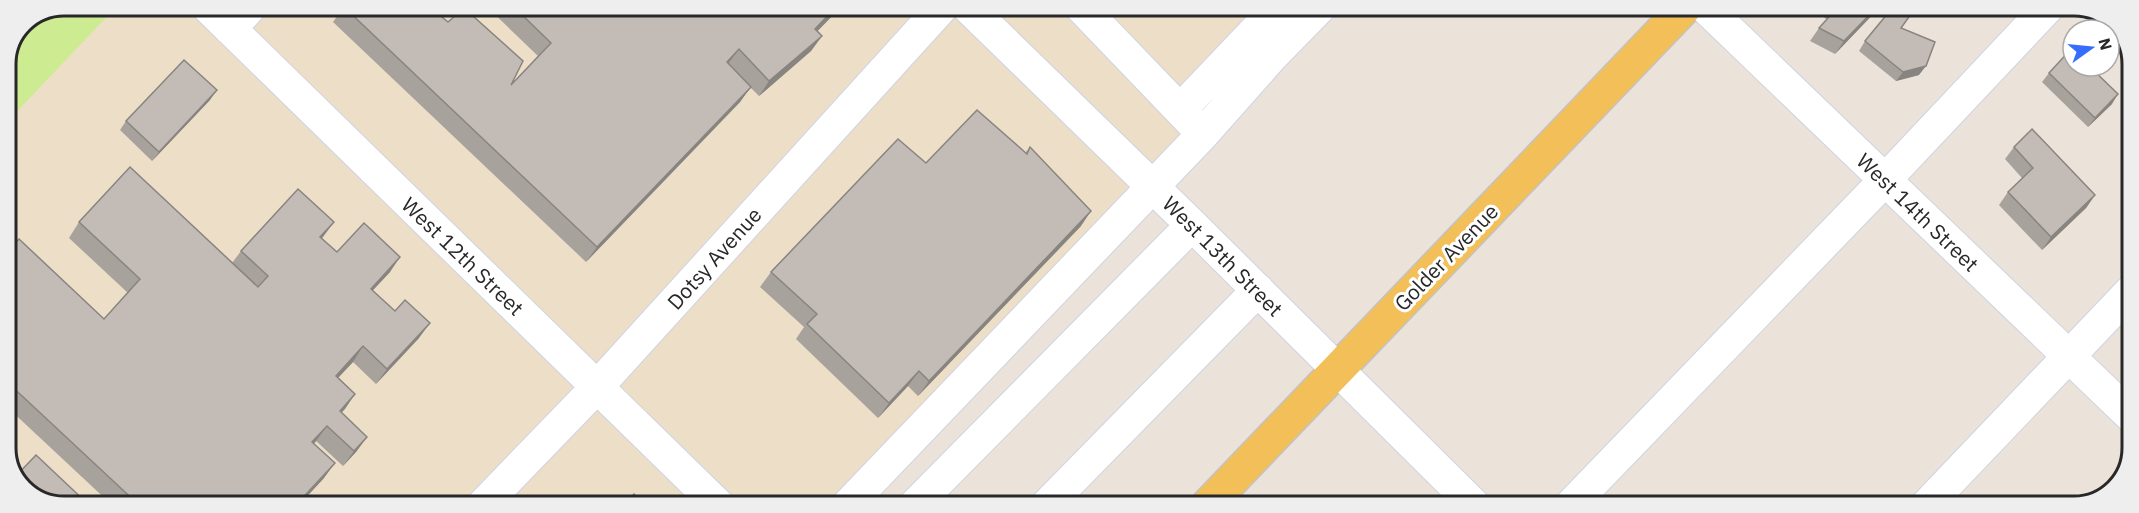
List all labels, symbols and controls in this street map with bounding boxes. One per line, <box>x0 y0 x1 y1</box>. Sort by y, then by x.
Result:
north arrow <box>2061 18 2121 78</box>
text: N <box>2094 36 2117 52</box>
street label: West 14th Street <box>1851 147 1985 277</box>
street label: West 13th Street <box>1157 190 1289 322</box>
street label: West 12th Street <box>396 191 530 321</box>
street label: Golder Avenue <box>1388 197 1504 317</box>
street label: Dotsy Avenue <box>661 201 767 315</box>

